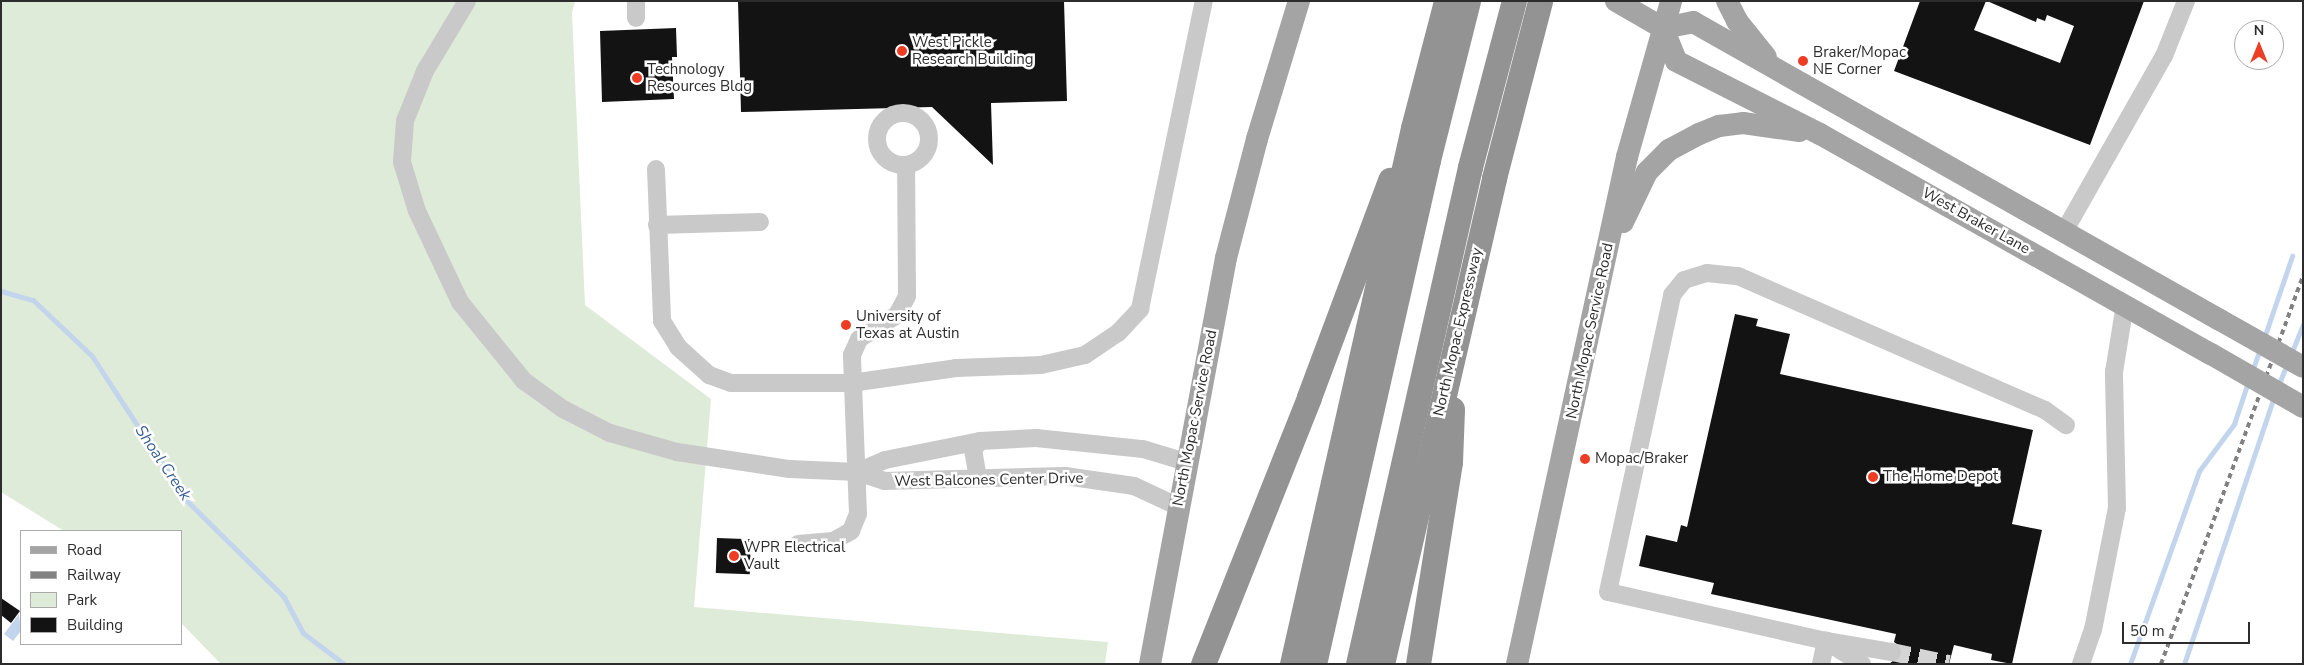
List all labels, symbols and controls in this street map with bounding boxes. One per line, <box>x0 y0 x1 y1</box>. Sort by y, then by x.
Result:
north arrow <box>2234 20 2284 70</box>
text: N <box>2254 21 2264 40</box>
place label: West Pickle Research Building <box>912 33 1034 68</box>
place label: Braker/Mopac NE Corner <box>1813 43 1906 78</box>
marker: West Pickle Research Building <box>896 45 908 57</box>
marker: Braker/Mopac NE Corner <box>1797 55 1809 67</box>
place label: Technology Resources Bldg <box>647 60 752 95</box>
marker: Technology Resources Bldg <box>631 72 643 84</box>
street label: West Braker Lane <box>1919 184 2033 258</box>
street label: North Mopac Service Road <box>1563 241 1617 421</box>
street label: North Mopac Expressway <box>1430 246 1486 418</box>
place label: University of Texas at Austin <box>856 307 959 342</box>
marker: University of Texas at Austin <box>840 319 852 331</box>
street label: North Mopac Service Road <box>1169 328 1221 508</box>
water label: Shoal Creek <box>131 422 195 504</box>
place label: Mopac/Braker <box>1595 450 1688 468</box>
marker: Mopac/Braker <box>1579 453 1591 465</box>
place label: The Home Depot <box>1883 468 1998 486</box>
street label: West Balcones Center Drive <box>894 469 1084 491</box>
marker: The Home Depot <box>1867 471 1879 483</box>
legend <box>20 530 182 645</box>
place label: WPR Electrical Vault <box>744 538 845 573</box>
text: Road <box>67 540 102 560</box>
marker: WPR Electrical Vault <box>728 550 740 562</box>
text: Railway <box>67 565 121 585</box>
text: Park <box>67 590 97 610</box>
scale bar <box>2124 612 2252 644</box>
text: Building <box>67 615 123 635</box>
text: 50 m <box>2130 621 2165 641</box>

